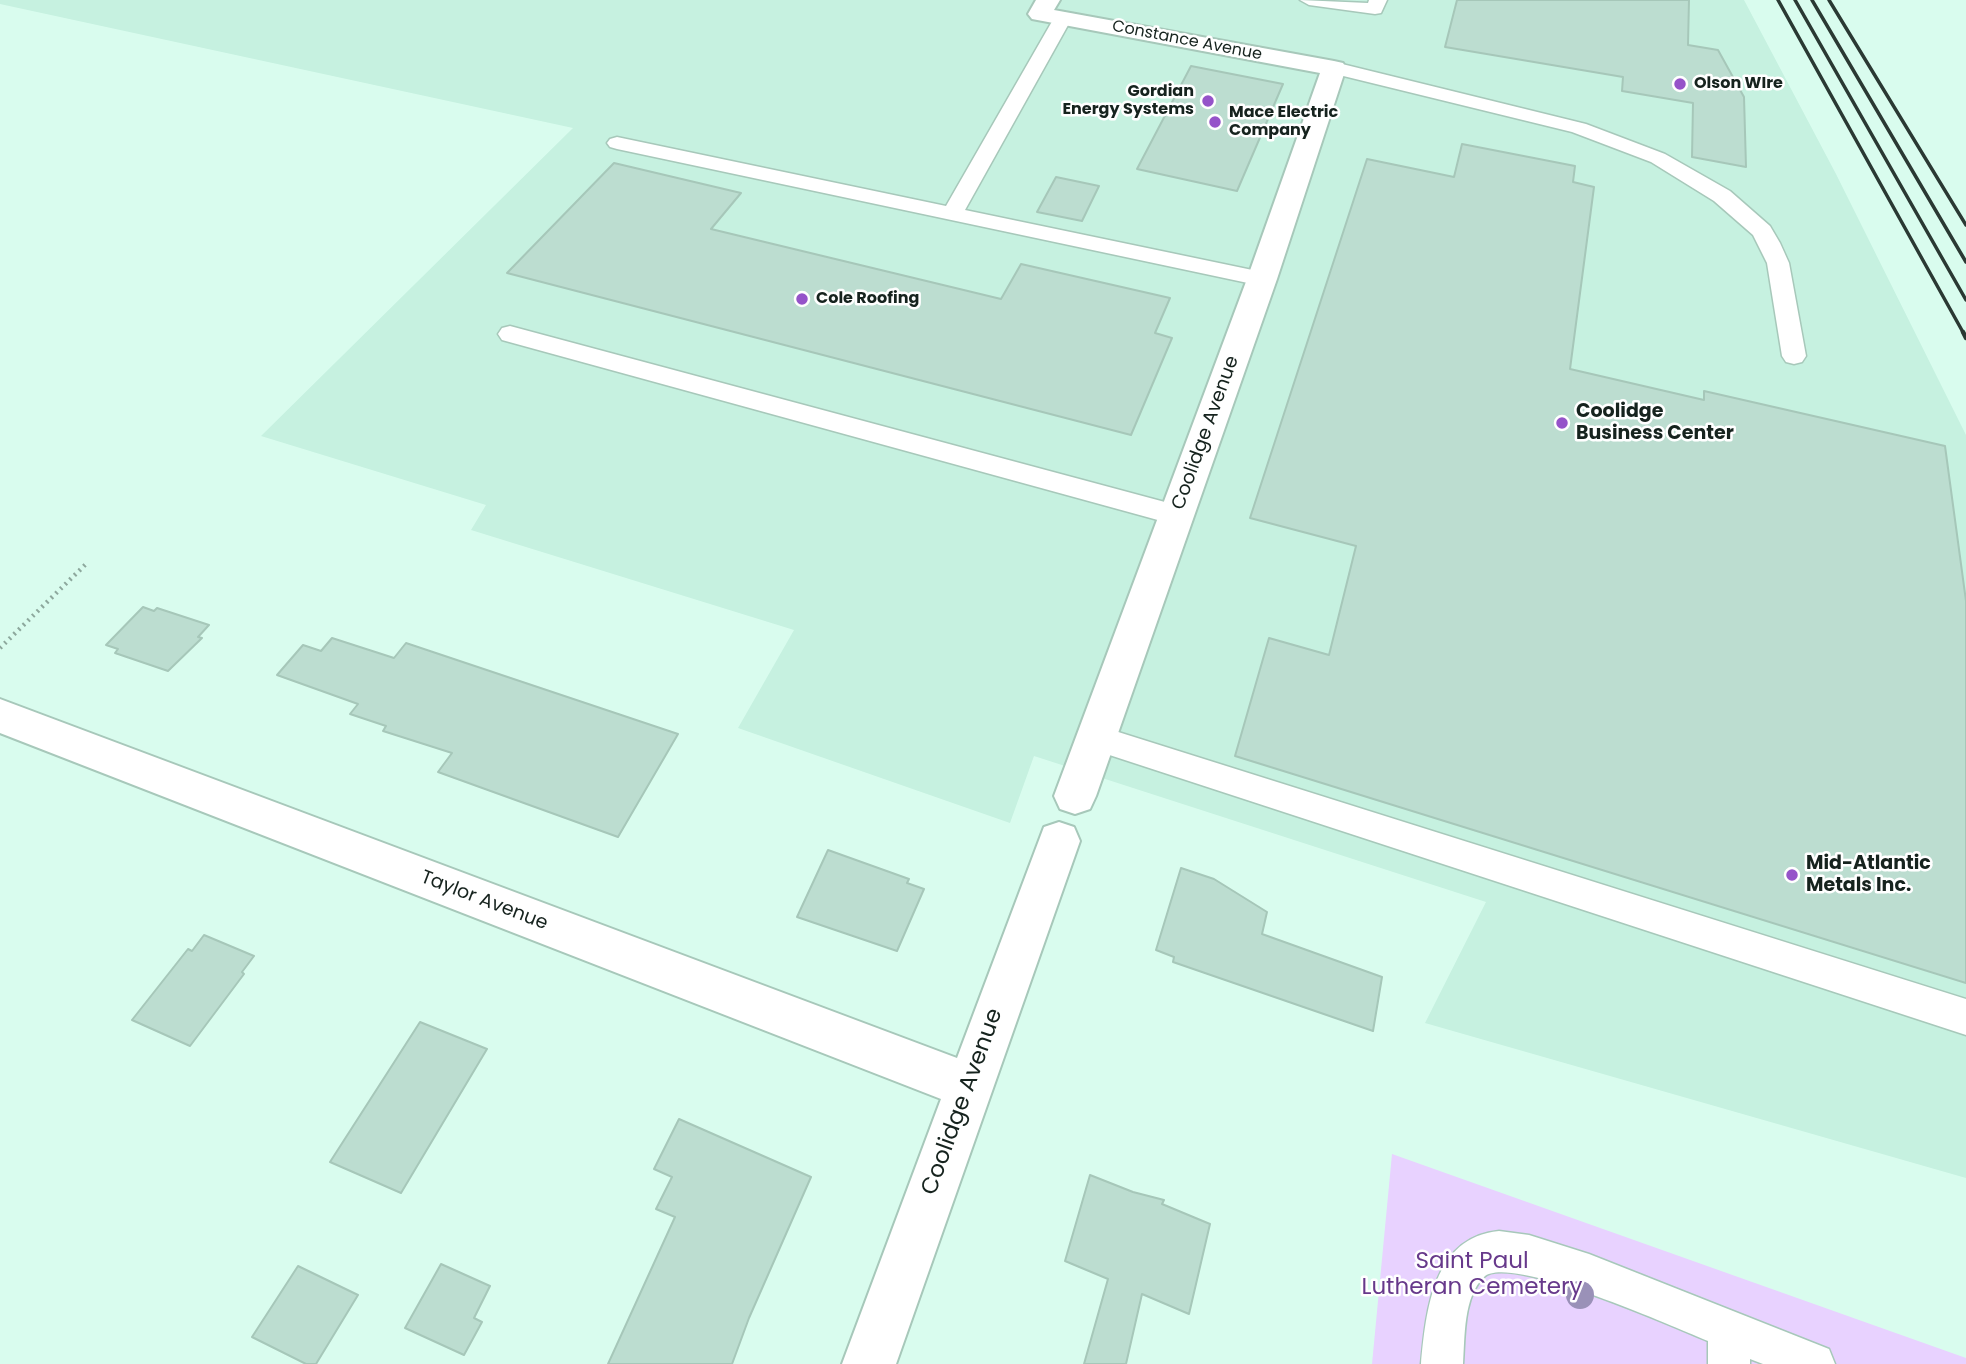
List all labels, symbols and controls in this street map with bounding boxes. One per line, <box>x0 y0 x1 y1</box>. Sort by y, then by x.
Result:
street label: Constance Avenue <box>1111 17 1263 65</box>
place label: Olson WIre <box>1694 74 1783 94</box>
marker: Olson WIre <box>1672 76 1688 92</box>
place label: Gordian Energy Systems <box>1062 82 1194 120</box>
marker: Gordian Energy Systems <box>1200 93 1216 109</box>
place label: Mace Electric Company <box>1229 103 1338 141</box>
marker: Mace Electric Company <box>1207 114 1223 130</box>
place label: Cole Roofing <box>816 289 919 309</box>
marker: Cole Roofing <box>794 291 810 307</box>
street label: Coolidge Avenue <box>1168 353 1244 513</box>
place label: Coolidge Business Center <box>1576 401 1734 445</box>
marker: Coolidge Business Center <box>1554 415 1570 431</box>
place label: Mid-Atlantic Metals Inc. <box>1806 853 1931 897</box>
street label: Taylor Avenue <box>417 866 551 936</box>
marker: Mid-Atlantic Metals Inc. <box>1784 867 1800 883</box>
street label: Coolidge Avenue <box>916 1005 1010 1199</box>
park label: Saint Paul Lutheran Cemetery <box>1361 1248 1583 1302</box>

